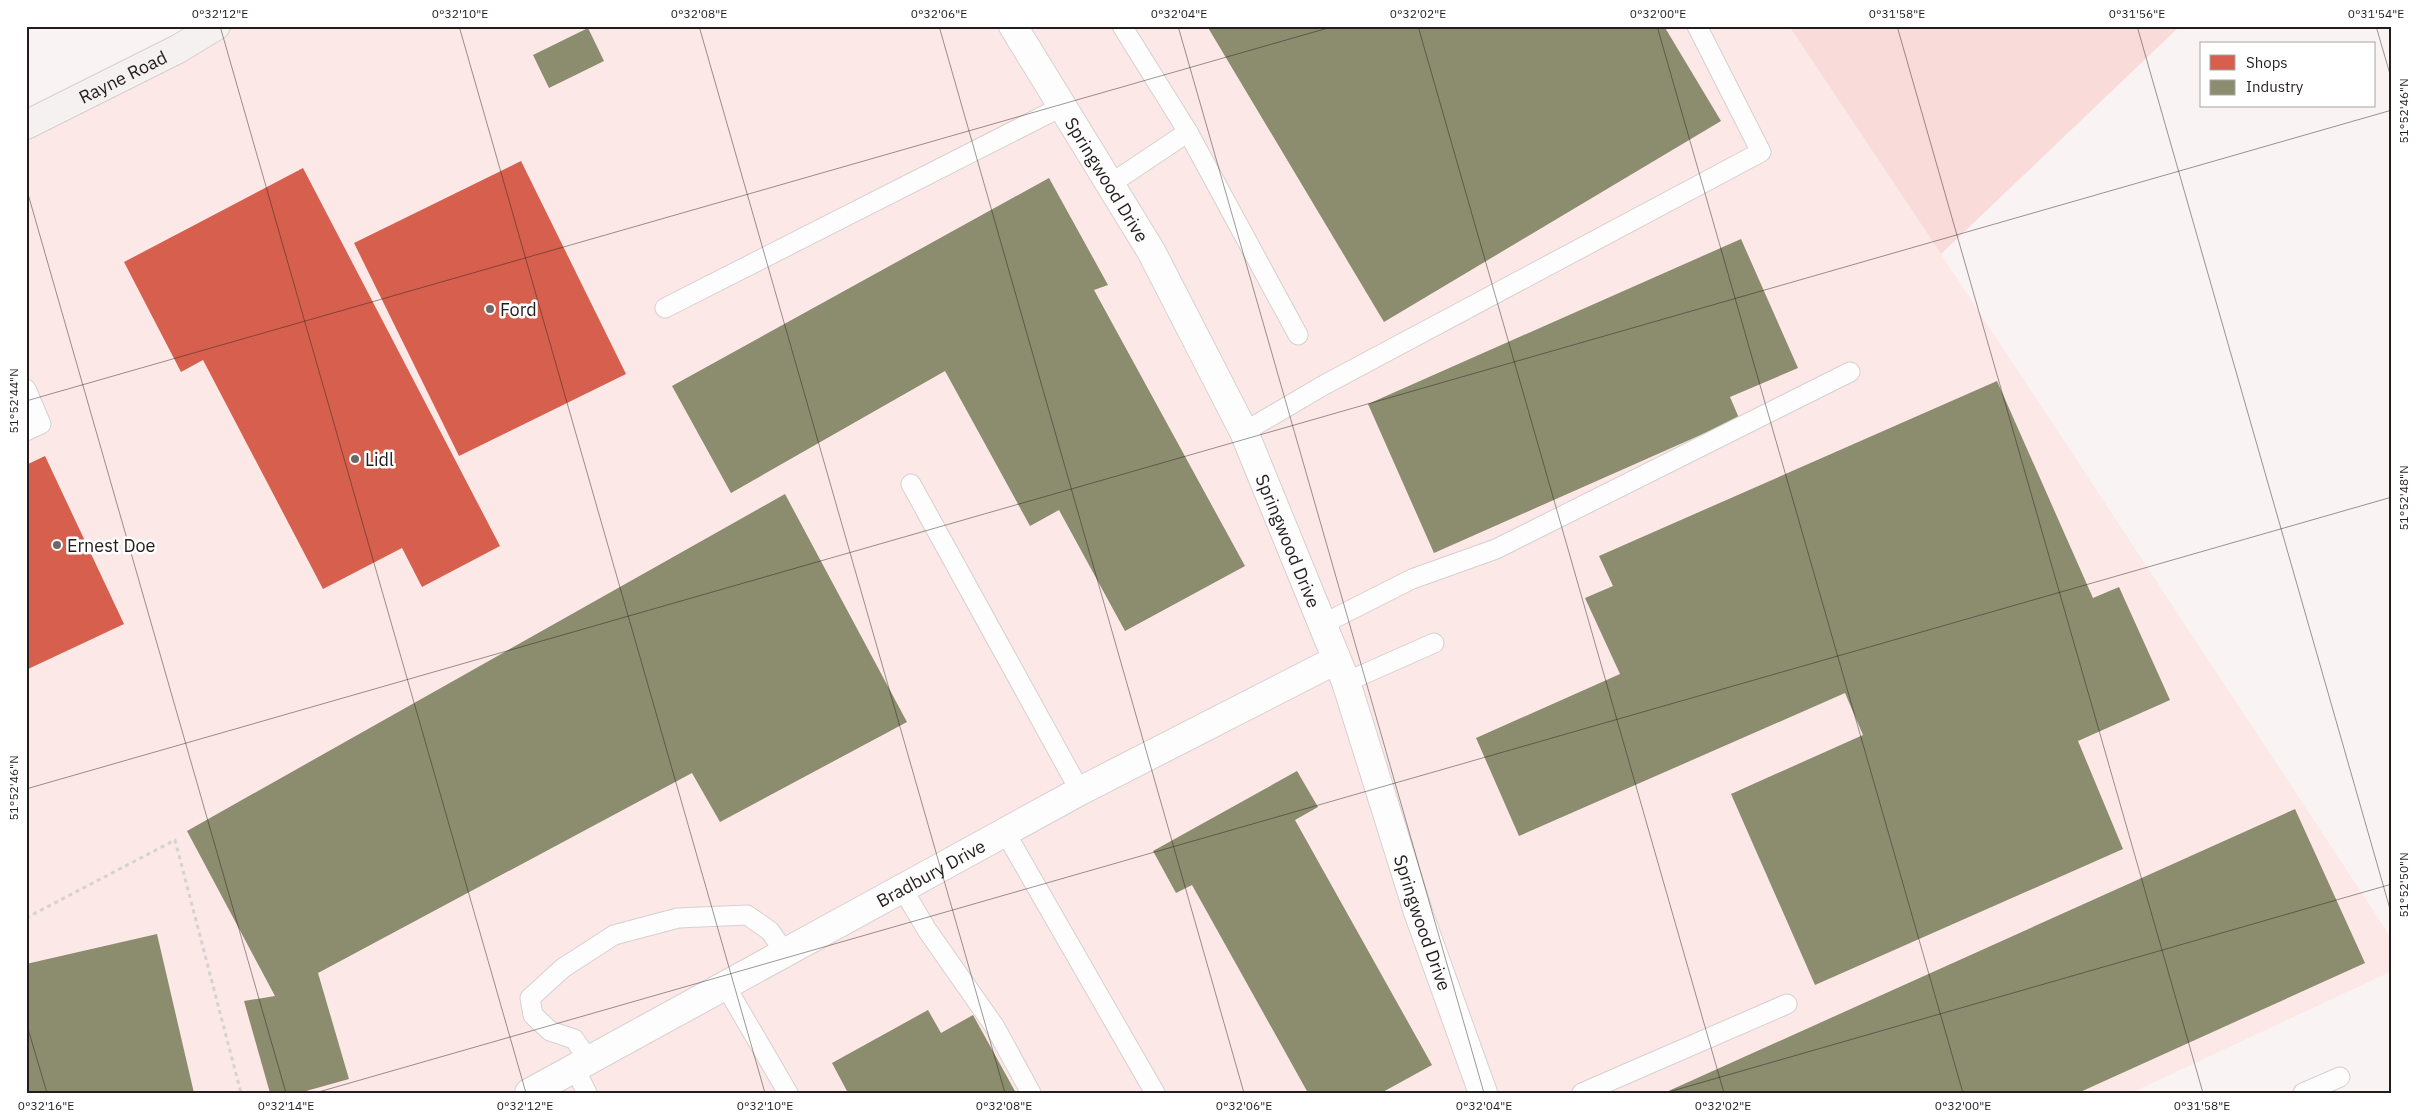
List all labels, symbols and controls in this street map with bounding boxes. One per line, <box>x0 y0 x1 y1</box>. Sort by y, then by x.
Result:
text: 0°32'12"E <box>192 6 248 21</box>
text: 0°32'10"E <box>432 6 488 21</box>
text: 0°32'08"E <box>671 6 727 21</box>
text: 0°32'06"E <box>911 6 967 21</box>
text: 0°32'04"E <box>1151 6 1207 21</box>
text: 0°32'02"E <box>1390 6 1446 21</box>
text: 0°32'00"E <box>1630 6 1686 21</box>
text: 0°31'58"E <box>1869 6 1925 21</box>
text: 0°31'56"E <box>2109 6 2165 21</box>
text: 0°31'54"E <box>2348 6 2404 21</box>
legend <box>2200 42 2376 108</box>
street label: Rayne Road <box>75 45 171 108</box>
text: Shops <box>2246 53 2288 72</box>
text: Industry <box>2246 77 2304 96</box>
text: 51°52'46"N <box>2396 78 2411 144</box>
street label: Springwood Drive <box>1060 113 1154 246</box>
place label: Ford <box>500 298 537 321</box>
marker: Ford <box>484 303 496 315</box>
text: 51°52'44"N <box>6 368 21 434</box>
place label: Lidl <box>365 448 394 471</box>
marker: Lidl <box>349 453 361 465</box>
text: 51°52'48"N <box>2396 465 2411 531</box>
street label: Springwood Drive <box>1251 471 1326 611</box>
place label: Ernest Doe <box>67 534 156 557</box>
marker: Ernest Doe <box>51 539 63 551</box>
text: 51°52'46"N <box>6 755 21 821</box>
street label: Bradbury Drive <box>872 834 989 912</box>
street label: Springwood Drive <box>1389 852 1457 994</box>
text: 51°52'50"N <box>2396 852 2411 918</box>
text: 0°32'16"E <box>18 1098 74 1113</box>
text: 0°32'14"E <box>258 1098 314 1113</box>
text: 0°32'12"E <box>497 1098 553 1113</box>
text: 0°32'10"E <box>737 1098 793 1113</box>
text: 0°32'08"E <box>976 1098 1032 1113</box>
text: 0°32'06"E <box>1216 1098 1272 1113</box>
text: 0°32'04"E <box>1456 1098 1512 1113</box>
text: 0°32'02"E <box>1695 1098 1751 1113</box>
text: 0°32'00"E <box>1935 1098 1991 1113</box>
text: 0°31'58"E <box>2174 1098 2230 1113</box>

